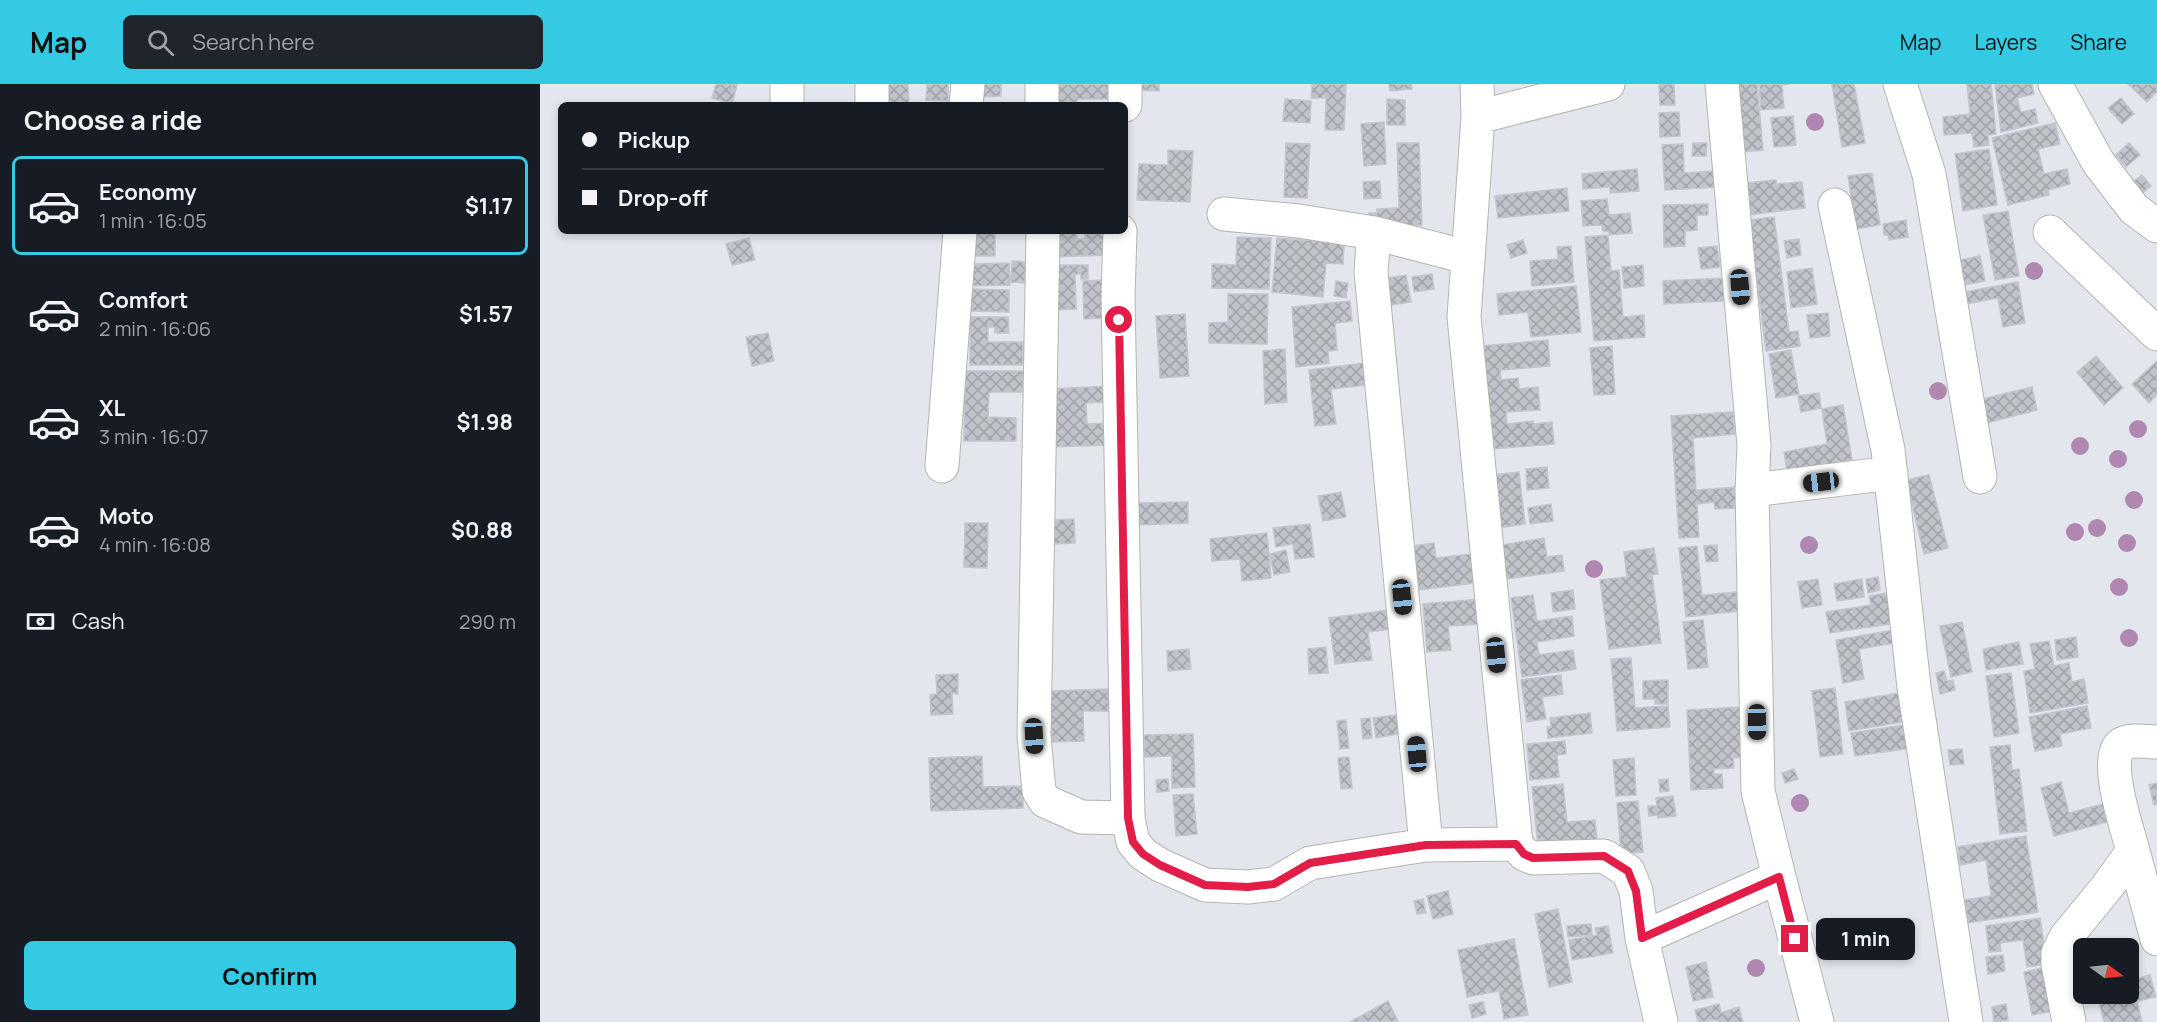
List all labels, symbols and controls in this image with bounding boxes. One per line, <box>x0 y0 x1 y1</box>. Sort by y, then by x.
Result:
search box <box>123 15 543 69</box>
text: Map <box>30 23 87 61</box>
icon: search <box>144 26 177 59</box>
text: Search here <box>192 27 315 57</box>
text: Map <box>1900 28 1941 56</box>
text: Layers <box>1974 28 2037 56</box>
text: Share <box>2070 28 2127 56</box>
text: Choose a ride <box>24 101 202 138</box>
text: Pickup <box>618 125 690 155</box>
text: Economy <box>99 177 197 207</box>
icon: car <box>27 179 81 233</box>
text: Drop-off <box>618 183 708 213</box>
text: $1.17 <box>465 191 513 221</box>
text: 1 min · 16:05 <box>99 207 207 234</box>
car <box>1729 268 1751 306</box>
text: Comfort <box>99 285 188 315</box>
icon: car <box>27 287 81 341</box>
text: $1.57 <box>459 299 513 329</box>
route start <box>1105 306 1132 333</box>
text: 2 min · 16:06 <box>99 315 211 342</box>
text: XL <box>99 393 125 423</box>
icon: car <box>27 395 81 449</box>
text: $1.98 <box>457 407 513 437</box>
text: 3 min · 16:07 <box>99 423 209 450</box>
car <box>1802 471 1840 493</box>
text: Moto <box>99 501 154 531</box>
icon: car <box>27 503 81 557</box>
text: $0.88 <box>451 515 513 545</box>
text: 4 min · 16:08 <box>99 531 211 558</box>
car <box>1391 578 1413 616</box>
icon: cash <box>24 605 57 638</box>
text: Cash <box>72 606 125 636</box>
text: 290 m <box>459 608 516 635</box>
car <box>1485 636 1507 674</box>
car <box>1748 704 1766 740</box>
car <box>1024 718 1044 754</box>
car <box>1406 735 1428 773</box>
callout: 1 min <box>1816 918 1915 960</box>
route end <box>1781 925 1808 952</box>
text: 1 min <box>1841 925 1890 952</box>
north arrow <box>2073 938 2139 1004</box>
map controls <box>2073 938 2139 1004</box>
button: Confirm <box>24 941 516 1010</box>

